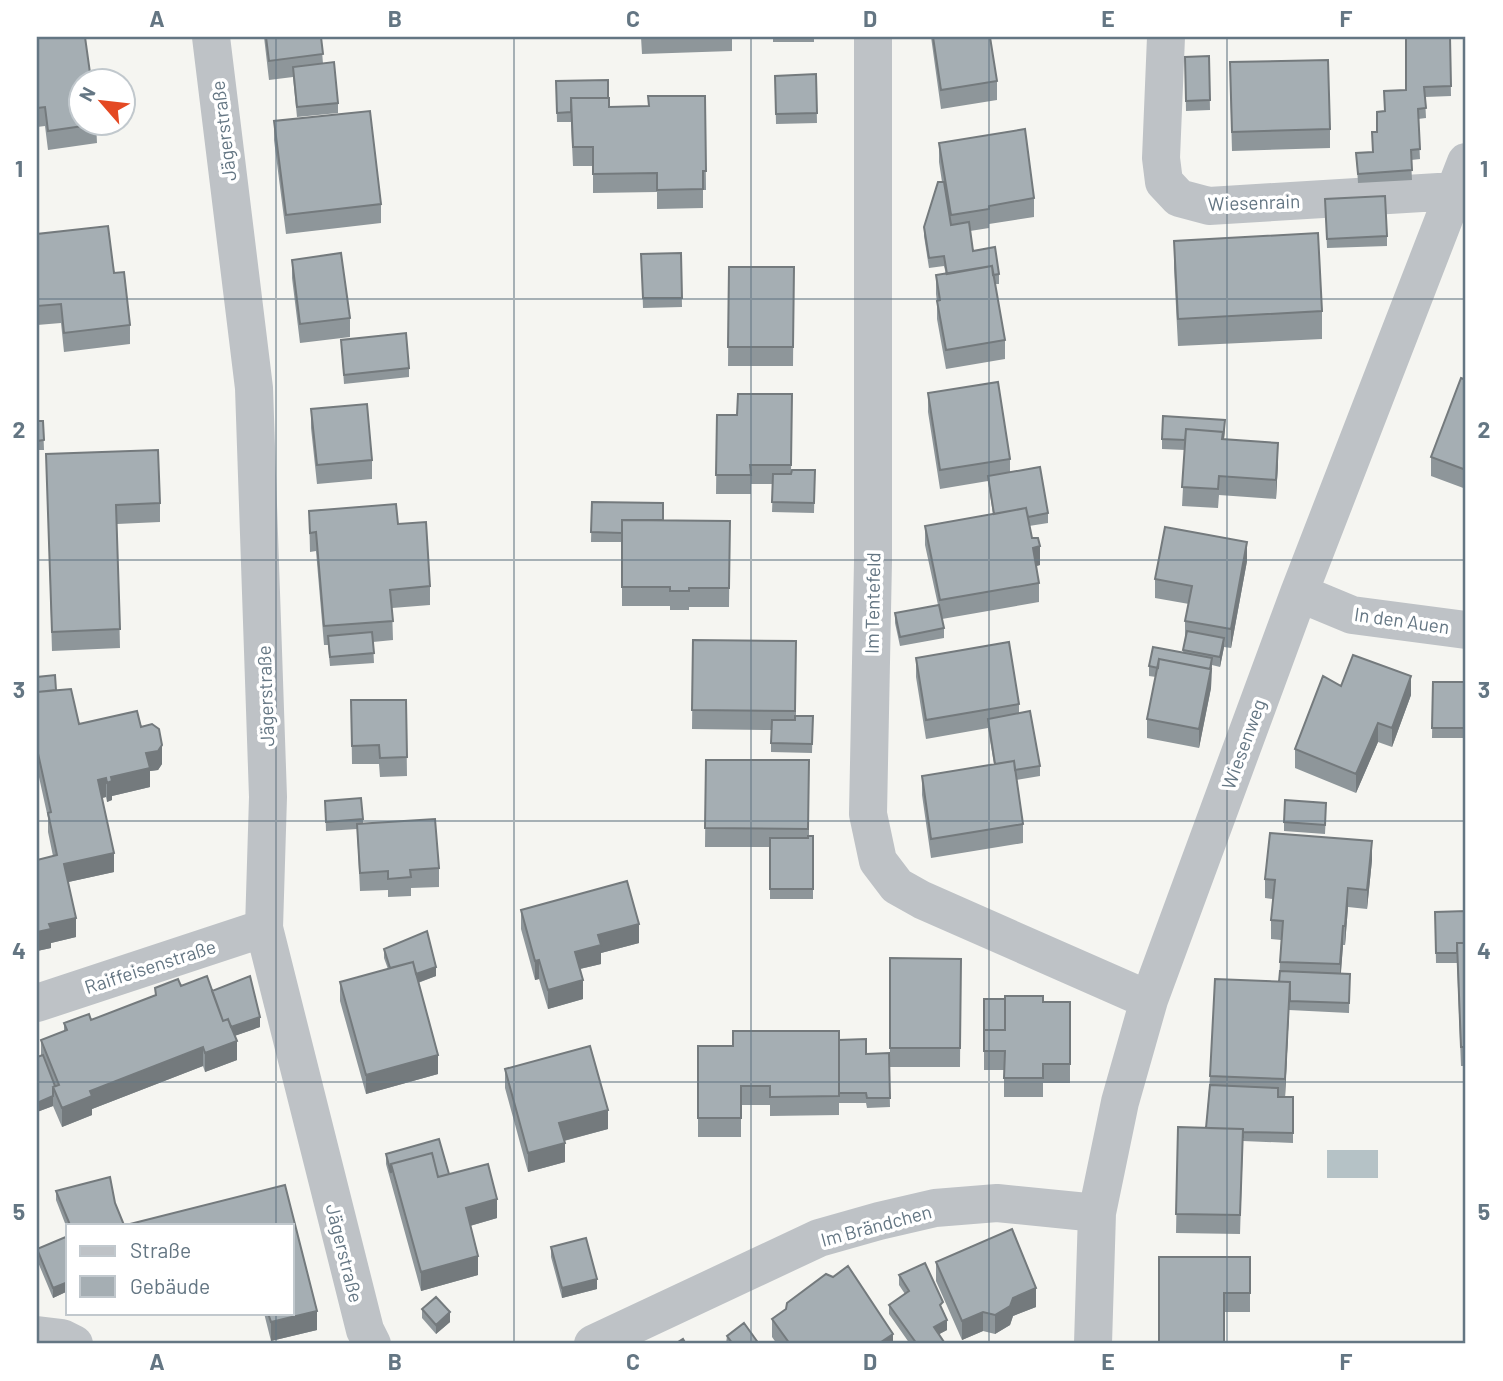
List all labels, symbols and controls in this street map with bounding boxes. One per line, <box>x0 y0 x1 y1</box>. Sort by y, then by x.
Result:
text: A <box>149 4 165 32</box>
text: B <box>388 4 402 32</box>
text: C <box>626 4 640 32</box>
text: D <box>863 4 877 32</box>
text: E <box>1101 4 1115 32</box>
text: F <box>1340 4 1353 32</box>
north arrow <box>66 66 136 136</box>
street label: Jägerstraße <box>205 79 241 183</box>
text: N <box>73 83 100 105</box>
text: 1 <box>15 154 23 182</box>
text: 1 <box>1480 154 1488 182</box>
street label: Wiesenrain <box>1207 189 1301 215</box>
text: 2 <box>13 415 25 443</box>
text: 2 <box>1478 415 1490 443</box>
street label: Im Tentefeld <box>860 552 884 654</box>
street label: In den Auen <box>1353 602 1451 638</box>
street label: Jägerstraße <box>252 645 278 747</box>
text: 3 <box>13 675 25 703</box>
text: 3 <box>1478 675 1490 703</box>
street label: Wiesenweg <box>1216 696 1270 792</box>
street label: Raiffeisenstraße <box>81 934 219 998</box>
text: 4 <box>12 936 26 964</box>
text: 4 <box>1477 936 1491 964</box>
text: 5 <box>13 1197 25 1225</box>
text: 5 <box>1478 1197 1490 1225</box>
street label: Im Brändchen <box>818 1199 934 1251</box>
street label: Jägerstraße <box>322 1201 368 1305</box>
legend <box>66 1224 294 1314</box>
text: Straße <box>130 1237 191 1262</box>
text: Gebäude <box>130 1273 210 1298</box>
text: A <box>149 1347 165 1375</box>
text: B <box>388 1347 402 1375</box>
text: C <box>626 1347 640 1375</box>
text: D <box>863 1347 877 1375</box>
text: E <box>1101 1347 1115 1375</box>
text: F <box>1340 1347 1353 1375</box>

